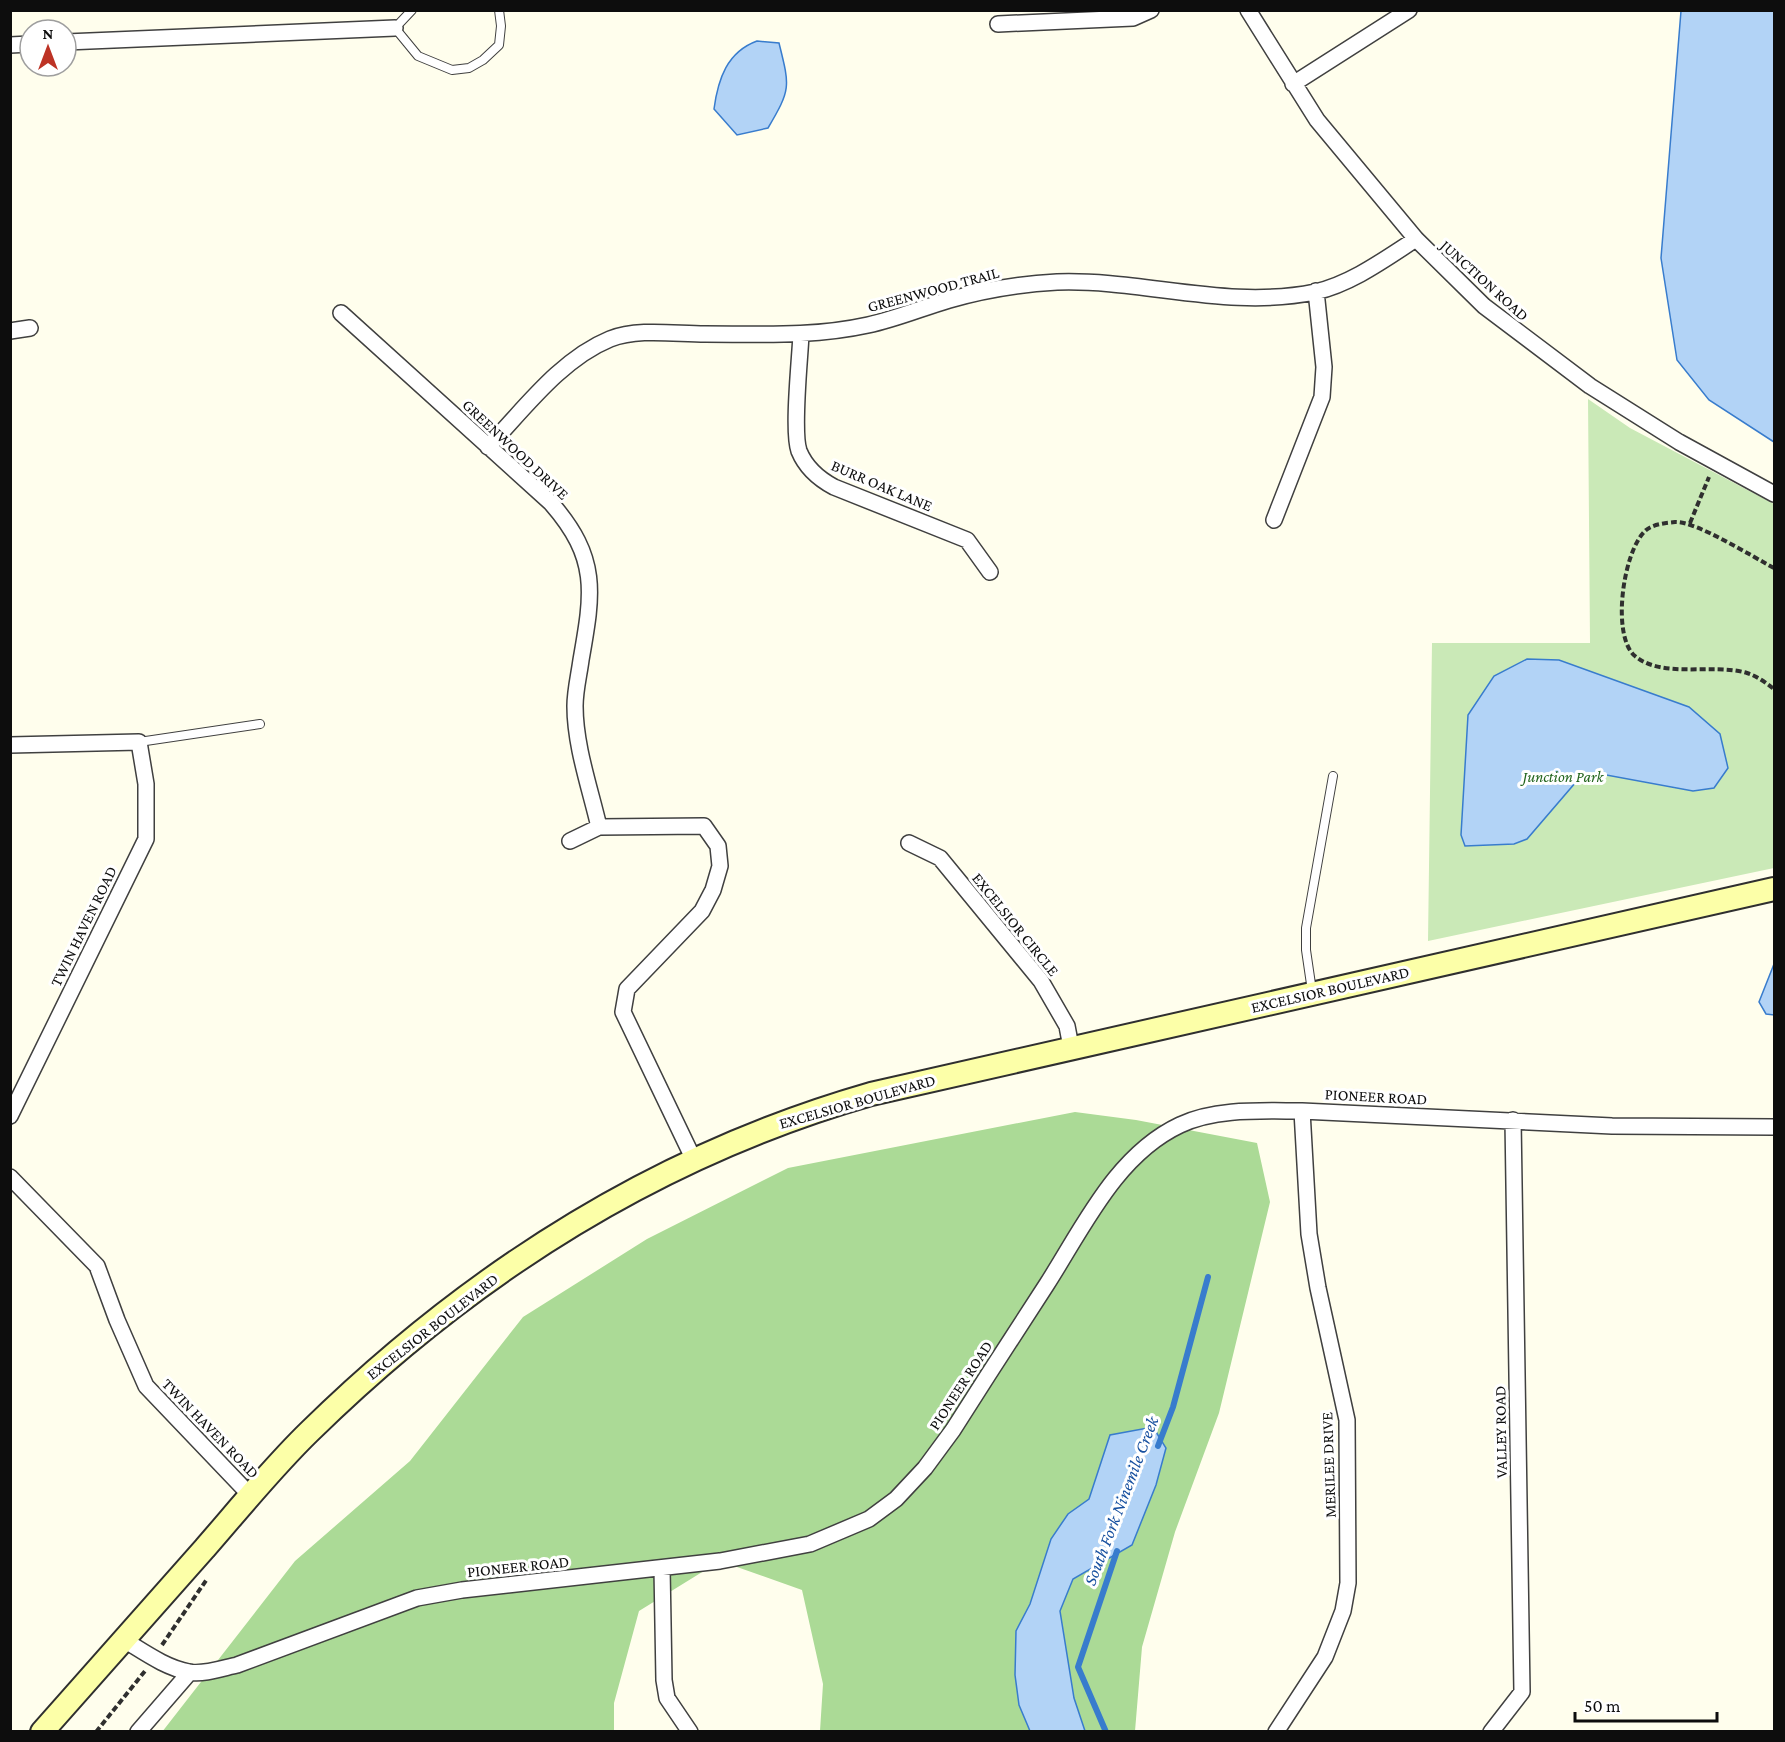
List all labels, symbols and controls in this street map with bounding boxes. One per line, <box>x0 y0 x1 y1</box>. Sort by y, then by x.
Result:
north arrow <box>18 18 78 78</box>
text: N <box>43 25 54 42</box>
street label: JUNCTION ROAD <box>1435 235 1532 325</box>
street label: GREENWOOD TRAIL <box>865 264 1001 315</box>
street label: GREENWOOD DRIVE <box>459 396 572 503</box>
street label: BURR OAK LANE <box>829 457 935 515</box>
park label: Junction Park <box>1519 768 1605 786</box>
street label: TWIN HAVEN ROAD <box>47 863 120 989</box>
street label: EXCELSIOR CIRCLE <box>969 869 1063 979</box>
street label: EXCELSIOR BOULEVARD <box>1249 963 1411 1016</box>
street label: EXCELSIOR BOULEVARD <box>777 1071 937 1132</box>
street label: PIONEER ROAD <box>1324 1085 1428 1108</box>
street label: EXCELSIOR BOULEVARD <box>363 1270 501 1383</box>
street label: PIONEER ROAD <box>925 1338 995 1433</box>
street label: TWIN HAVEN ROAD <box>159 1375 262 1482</box>
street label: VALLEY ROAD <box>1491 1386 1510 1478</box>
street label: MERILEE DRIVE <box>1318 1411 1339 1518</box>
water label: South Fork Ninemile Creek <box>1080 1413 1163 1588</box>
street label: PIONEER ROAD <box>466 1553 570 1580</box>
scale bar <box>1575 1685 1718 1723</box>
text: 50 m <box>1584 1696 1621 1716</box>

